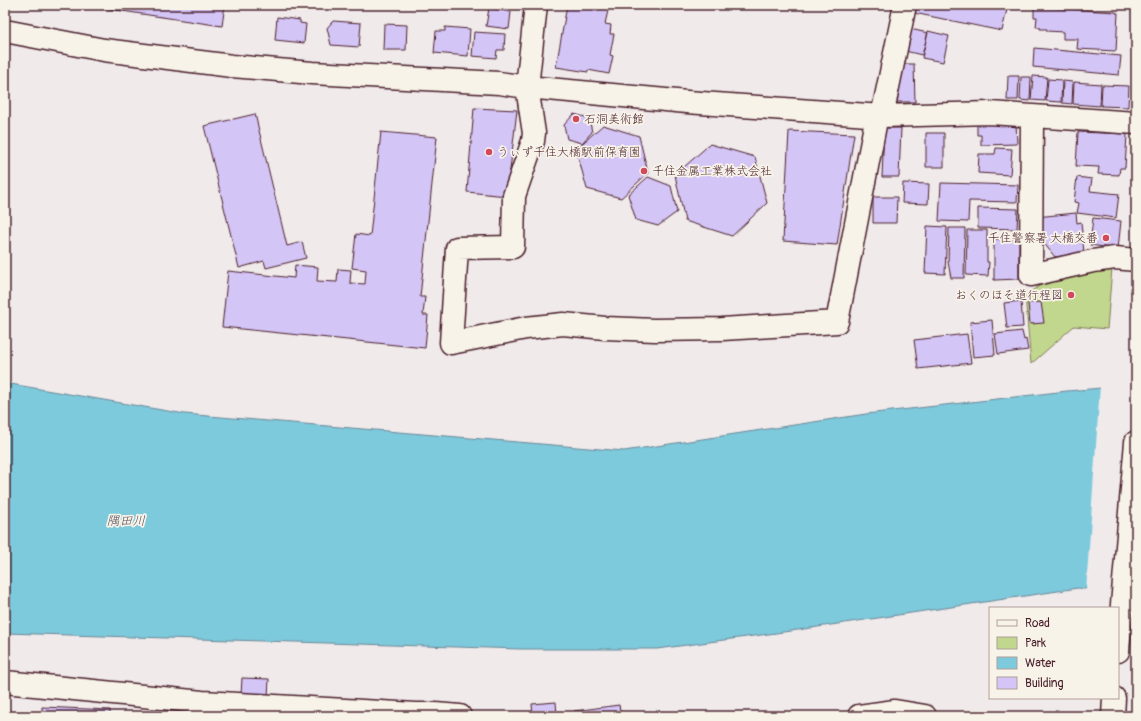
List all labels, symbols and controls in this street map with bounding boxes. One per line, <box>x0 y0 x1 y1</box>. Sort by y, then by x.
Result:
place label: 石洞美術館 <box>584 112 644 127</box>
marker: 石洞美術館 <box>571 114 581 124</box>
place label: うぃず千住大橋駅前保育園 <box>497 145 641 160</box>
marker: うぃず千住大橋駅前保育園 <box>484 147 494 157</box>
place label: 千住金属工業株式会社 <box>652 164 772 179</box>
marker: 千住金属工業株式会社 <box>639 166 649 176</box>
place label: 千住警察署 大橋交番 <box>987 231 1098 246</box>
marker: 千住警察署 大橋交番 <box>1101 233 1111 243</box>
place label: おくのほそ道行程図 <box>955 288 1063 303</box>
marker: おくのほそ道行程図 <box>1066 290 1076 300</box>
water label: 隅田川 <box>106 513 146 529</box>
legend <box>989 607 1119 699</box>
text: Road <box>1025 616 1050 631</box>
text: Park <box>1025 636 1046 651</box>
text: Water <box>1025 656 1056 671</box>
text: Building <box>1025 676 1064 691</box>

